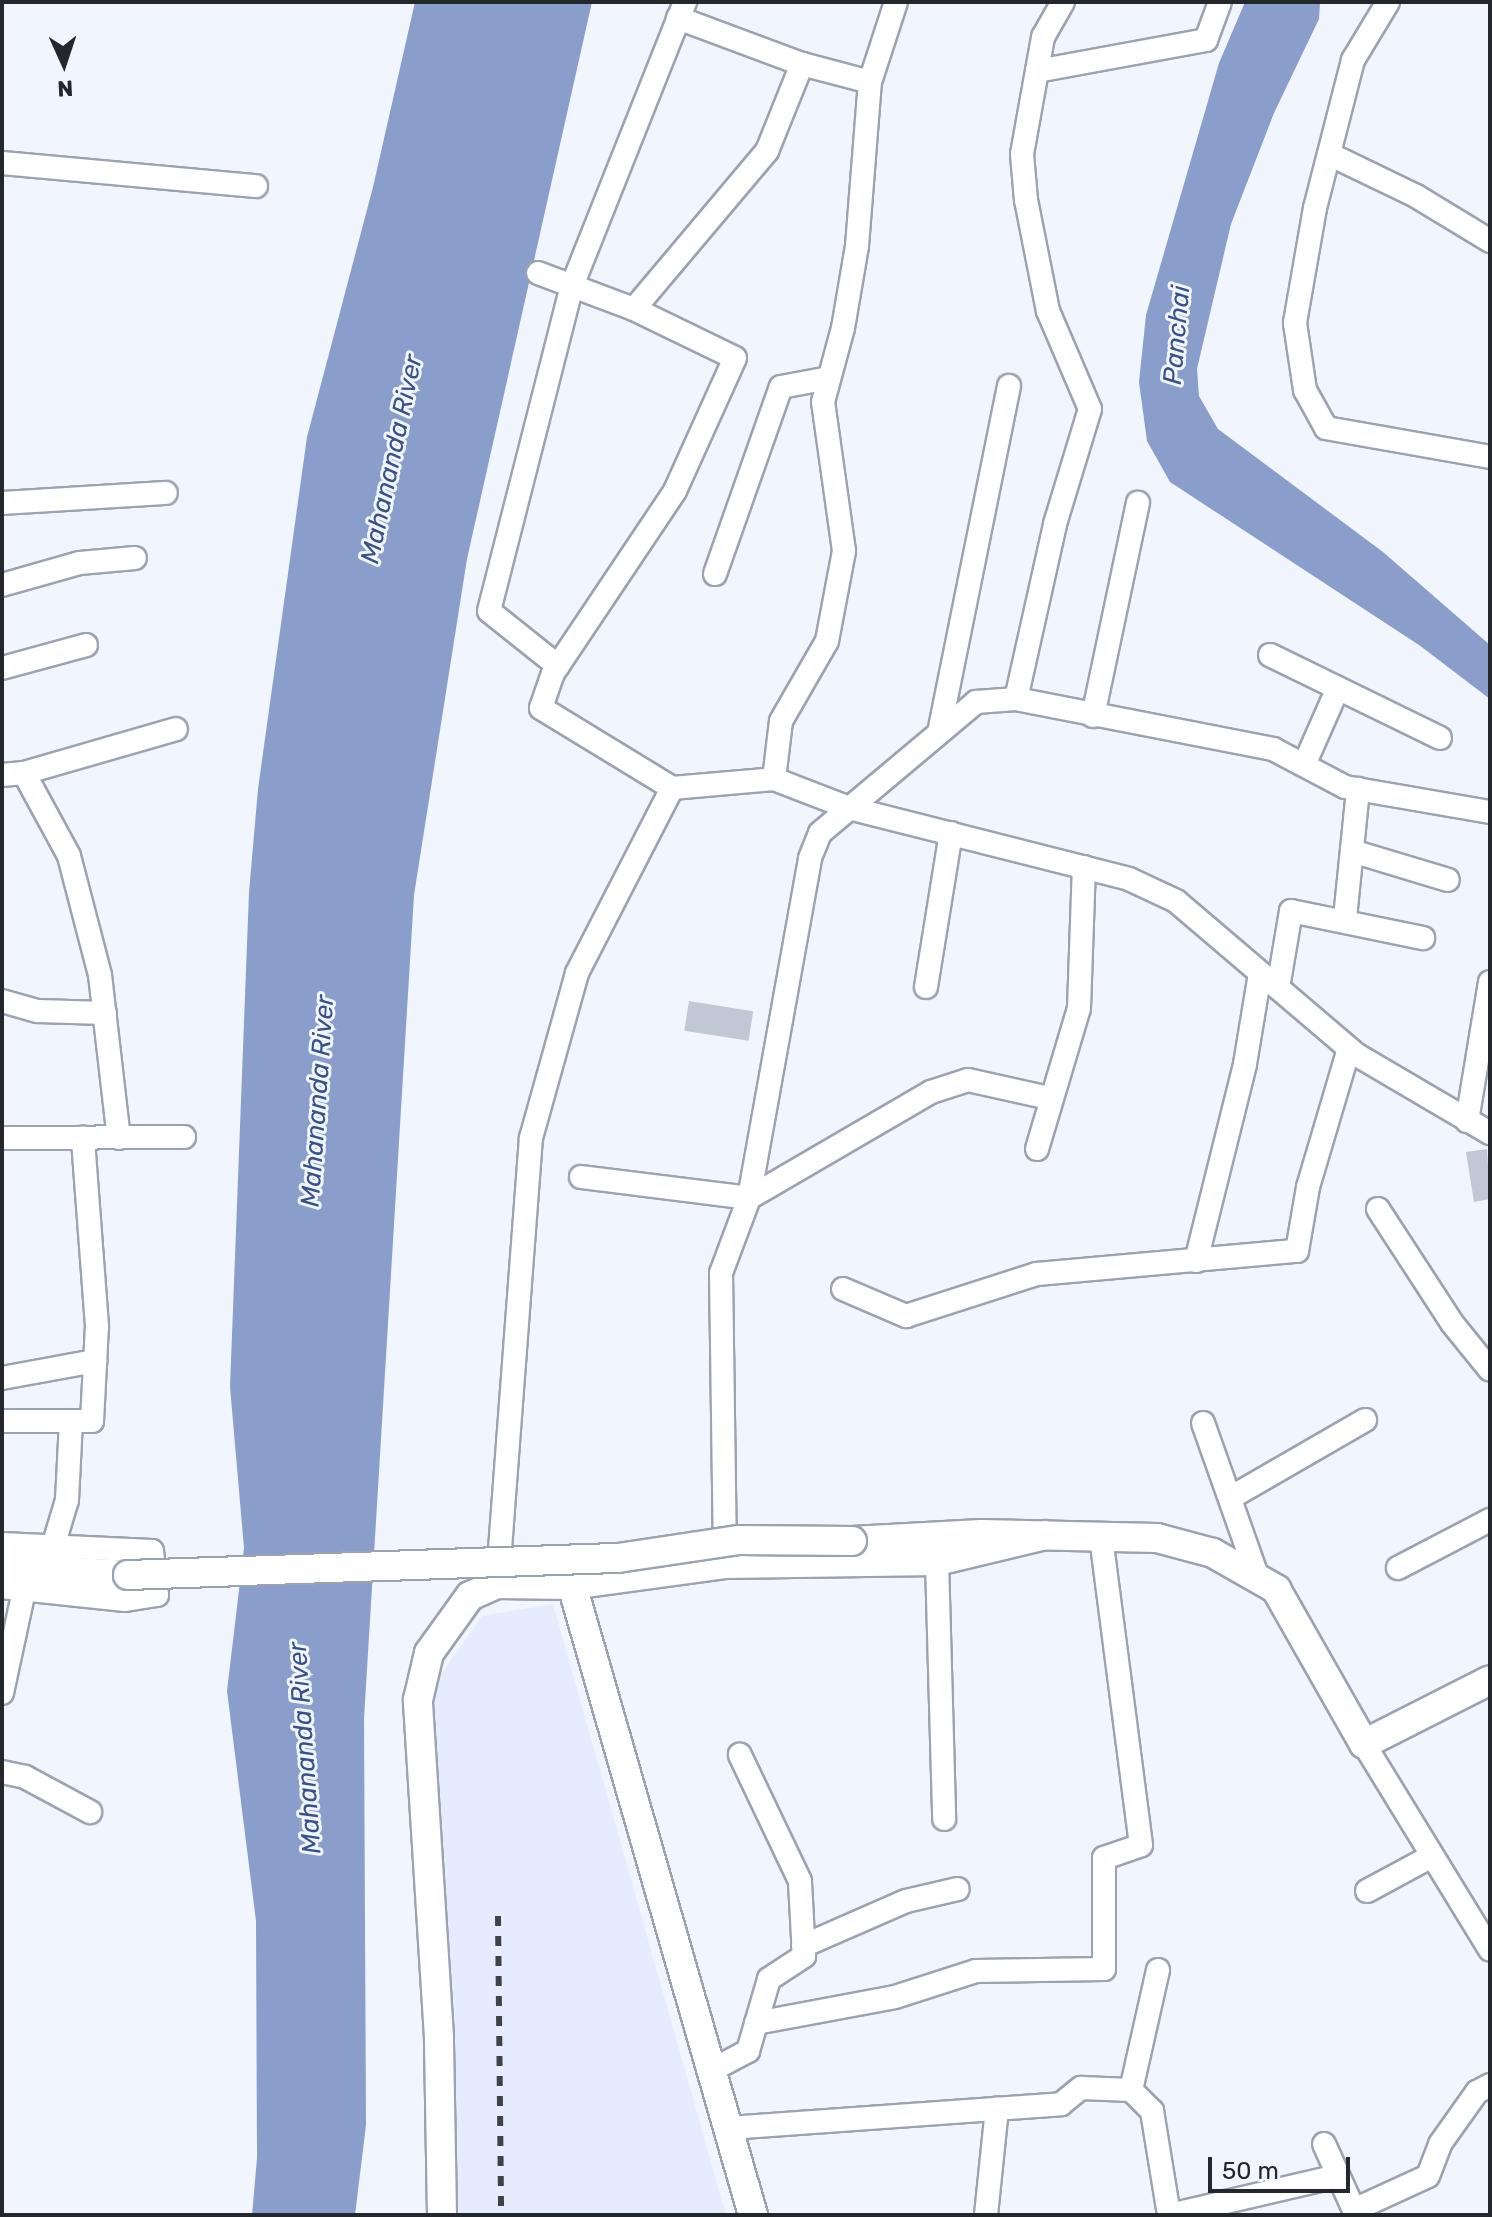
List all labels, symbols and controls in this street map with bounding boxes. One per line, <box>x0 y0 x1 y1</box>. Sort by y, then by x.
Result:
north arrow <box>24 24 104 104</box>
text: N <box>57 75 74 102</box>
water label: Panchai <box>1157 284 1197 386</box>
water label: Mahananda River <box>355 352 429 566</box>
water label: Mahananda River <box>295 994 341 1208</box>
water label: Mahananda River <box>282 1641 328 1855</box>
scale bar <box>1212 2141 1354 2191</box>
text: 50 m <box>1222 2157 1279 2185</box>

